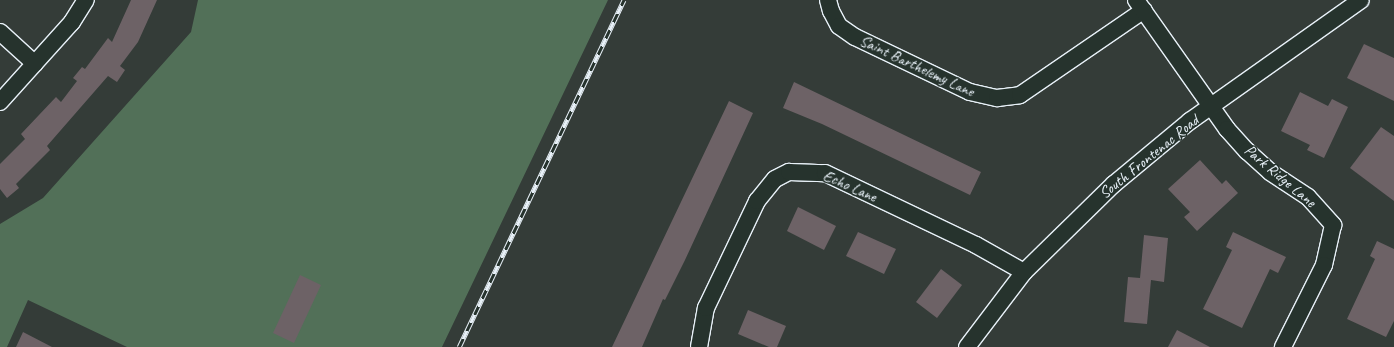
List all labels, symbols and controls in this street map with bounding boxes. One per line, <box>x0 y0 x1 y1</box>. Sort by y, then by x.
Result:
street label: Saint Barthelemy Lane <box>856 31 978 101</box>
street label: South Frontenac Road <box>1096 111 1202 203</box>
street label: Park Ridge Lane <box>1240 140 1320 212</box>
street label: Echo Lane <box>820 166 880 206</box>

